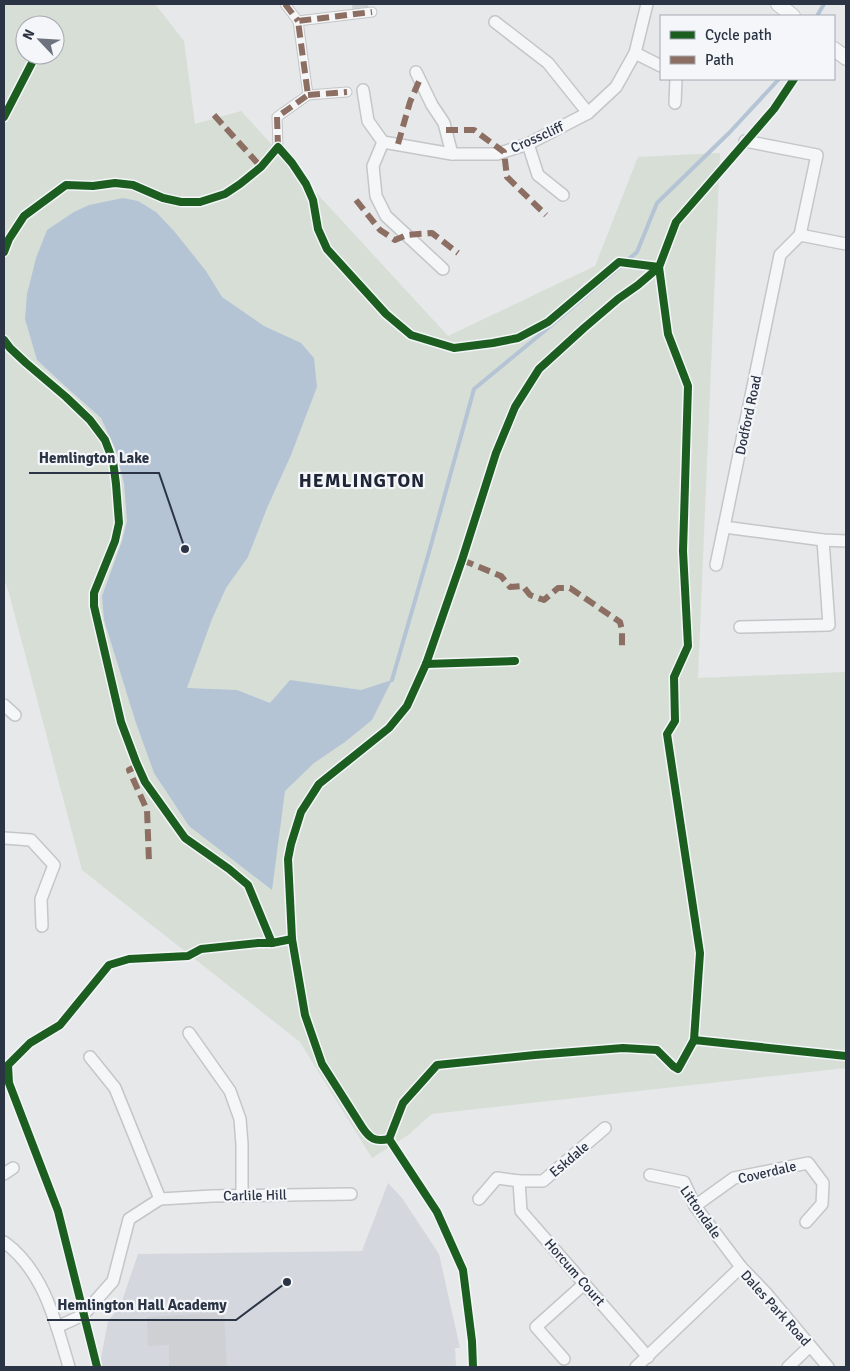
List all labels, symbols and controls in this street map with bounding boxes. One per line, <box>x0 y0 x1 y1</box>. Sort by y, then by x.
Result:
north arrow <box>15 15 65 65</box>
legend <box>660 15 835 80</box>
text: Cycle path <box>705 26 772 44</box>
text: N <box>19 27 38 43</box>
text: Path <box>705 51 734 69</box>
street label: Crosscliff <box>508 118 567 157</box>
street label: Dodford Road <box>732 374 765 457</box>
callout: Hemlington Lake <box>29 443 159 473</box>
text: Hemlington Lake <box>39 449 149 467</box>
district label: HEMLINGTON <box>299 469 425 493</box>
street label: Eskdale <box>546 1138 593 1181</box>
street label: Coverdale <box>736 1158 798 1187</box>
street label: Littondale <box>676 1182 725 1242</box>
street label: Carlile Hill <box>223 1186 287 1205</box>
street label: Horcum Court <box>541 1235 609 1310</box>
street label: Dales Park Road <box>737 1267 814 1350</box>
callout: Hemlington Hall Academy <box>47 1290 236 1320</box>
text: Hemlington Hall Academy <box>57 1296 227 1314</box>

